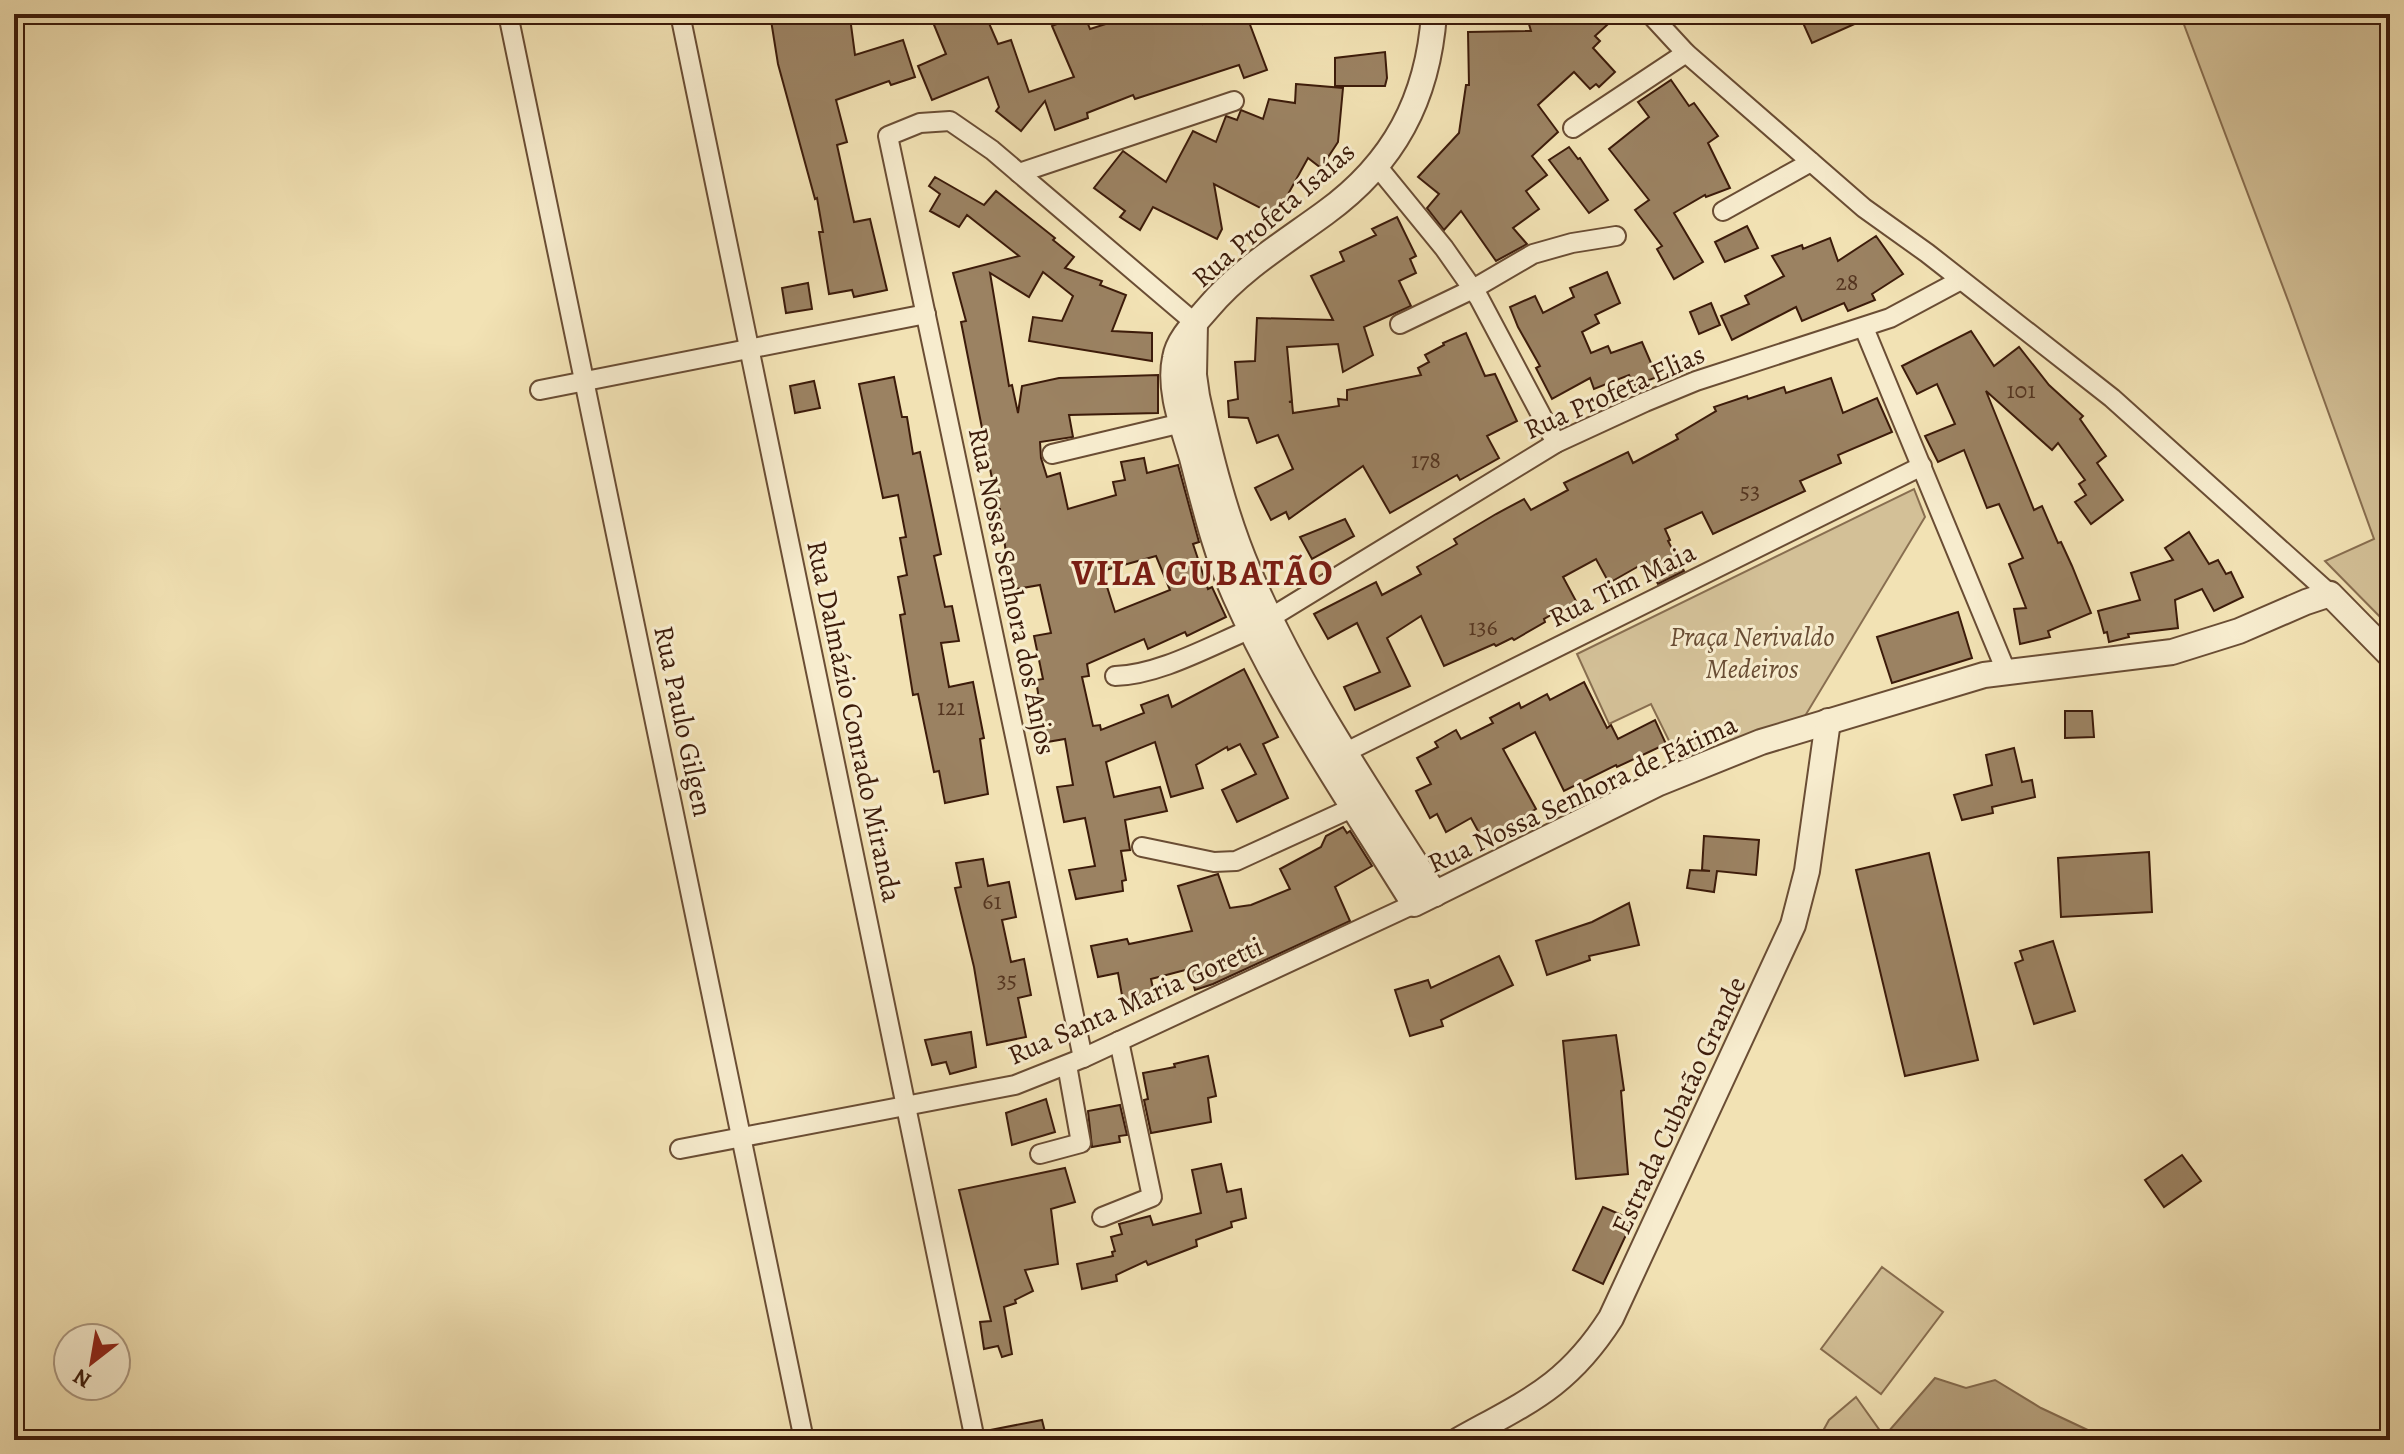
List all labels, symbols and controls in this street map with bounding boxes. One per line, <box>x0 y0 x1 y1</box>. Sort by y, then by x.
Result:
street label: Rua Profeta Isaías <box>1184 133 1363 296</box>
house number: 28 <box>1835 266 1859 298</box>
street label: Rua Profeta Elias <box>1518 335 1711 449</box>
house number: 101 <box>2006 374 2036 406</box>
street label: Rua Nossa Senhora dos Anjos <box>959 424 1065 758</box>
house number: 178 <box>1411 444 1441 476</box>
house number: 53 <box>1740 475 1760 507</box>
street label: Rua Tim Maia <box>1543 533 1702 637</box>
street label: Rua Dalmázio Conrado Miranda <box>797 537 911 905</box>
district label: VILA CUBATÃO <box>1070 548 1335 597</box>
house number: 136 <box>1468 611 1498 643</box>
park label: Praça Nerivaldo Medeiros <box>1669 618 1835 688</box>
street label: Rua Paulo Gilgen <box>644 622 722 820</box>
house number: 121 <box>937 691 965 723</box>
street label: Rua Nossa Senhora de Fátima <box>1421 705 1743 882</box>
house number: 61 <box>982 885 1002 917</box>
street label: Rua Santa Maria Goretti <box>1002 927 1269 1074</box>
house number: 35 <box>997 964 1017 996</box>
street label: Estrada Cubatão Grande <box>1602 970 1755 1241</box>
north arrow <box>52 1322 132 1402</box>
text: N <box>68 1361 97 1395</box>

